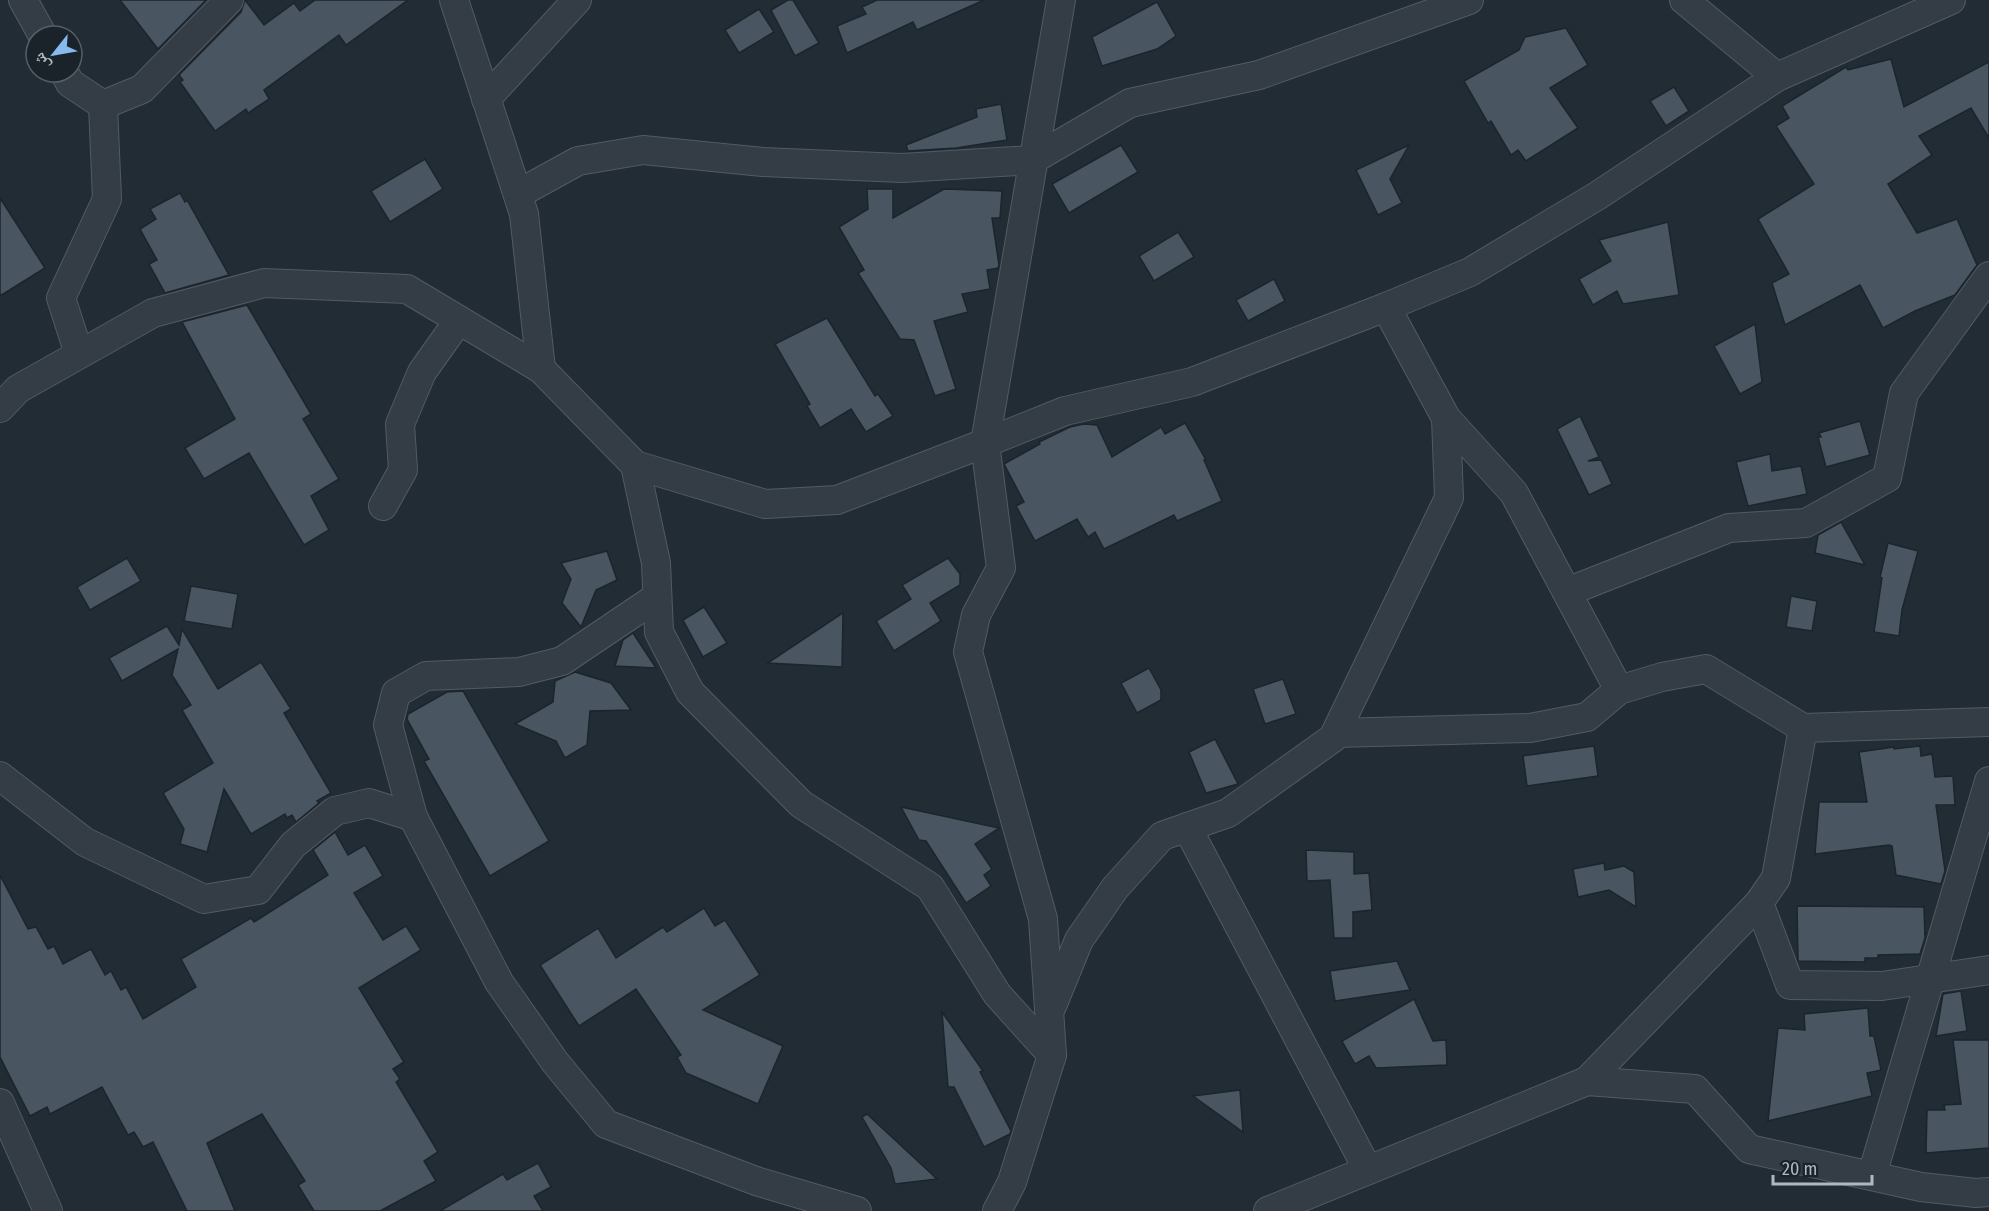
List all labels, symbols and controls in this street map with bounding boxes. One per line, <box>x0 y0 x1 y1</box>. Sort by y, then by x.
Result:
north arrow <box>24 24 84 84</box>
text: ش <box>29 49 54 74</box>
scale bar <box>1773 1148 1872 1186</box>
text: 20 m <box>1782 1158 1817 1180</box>

